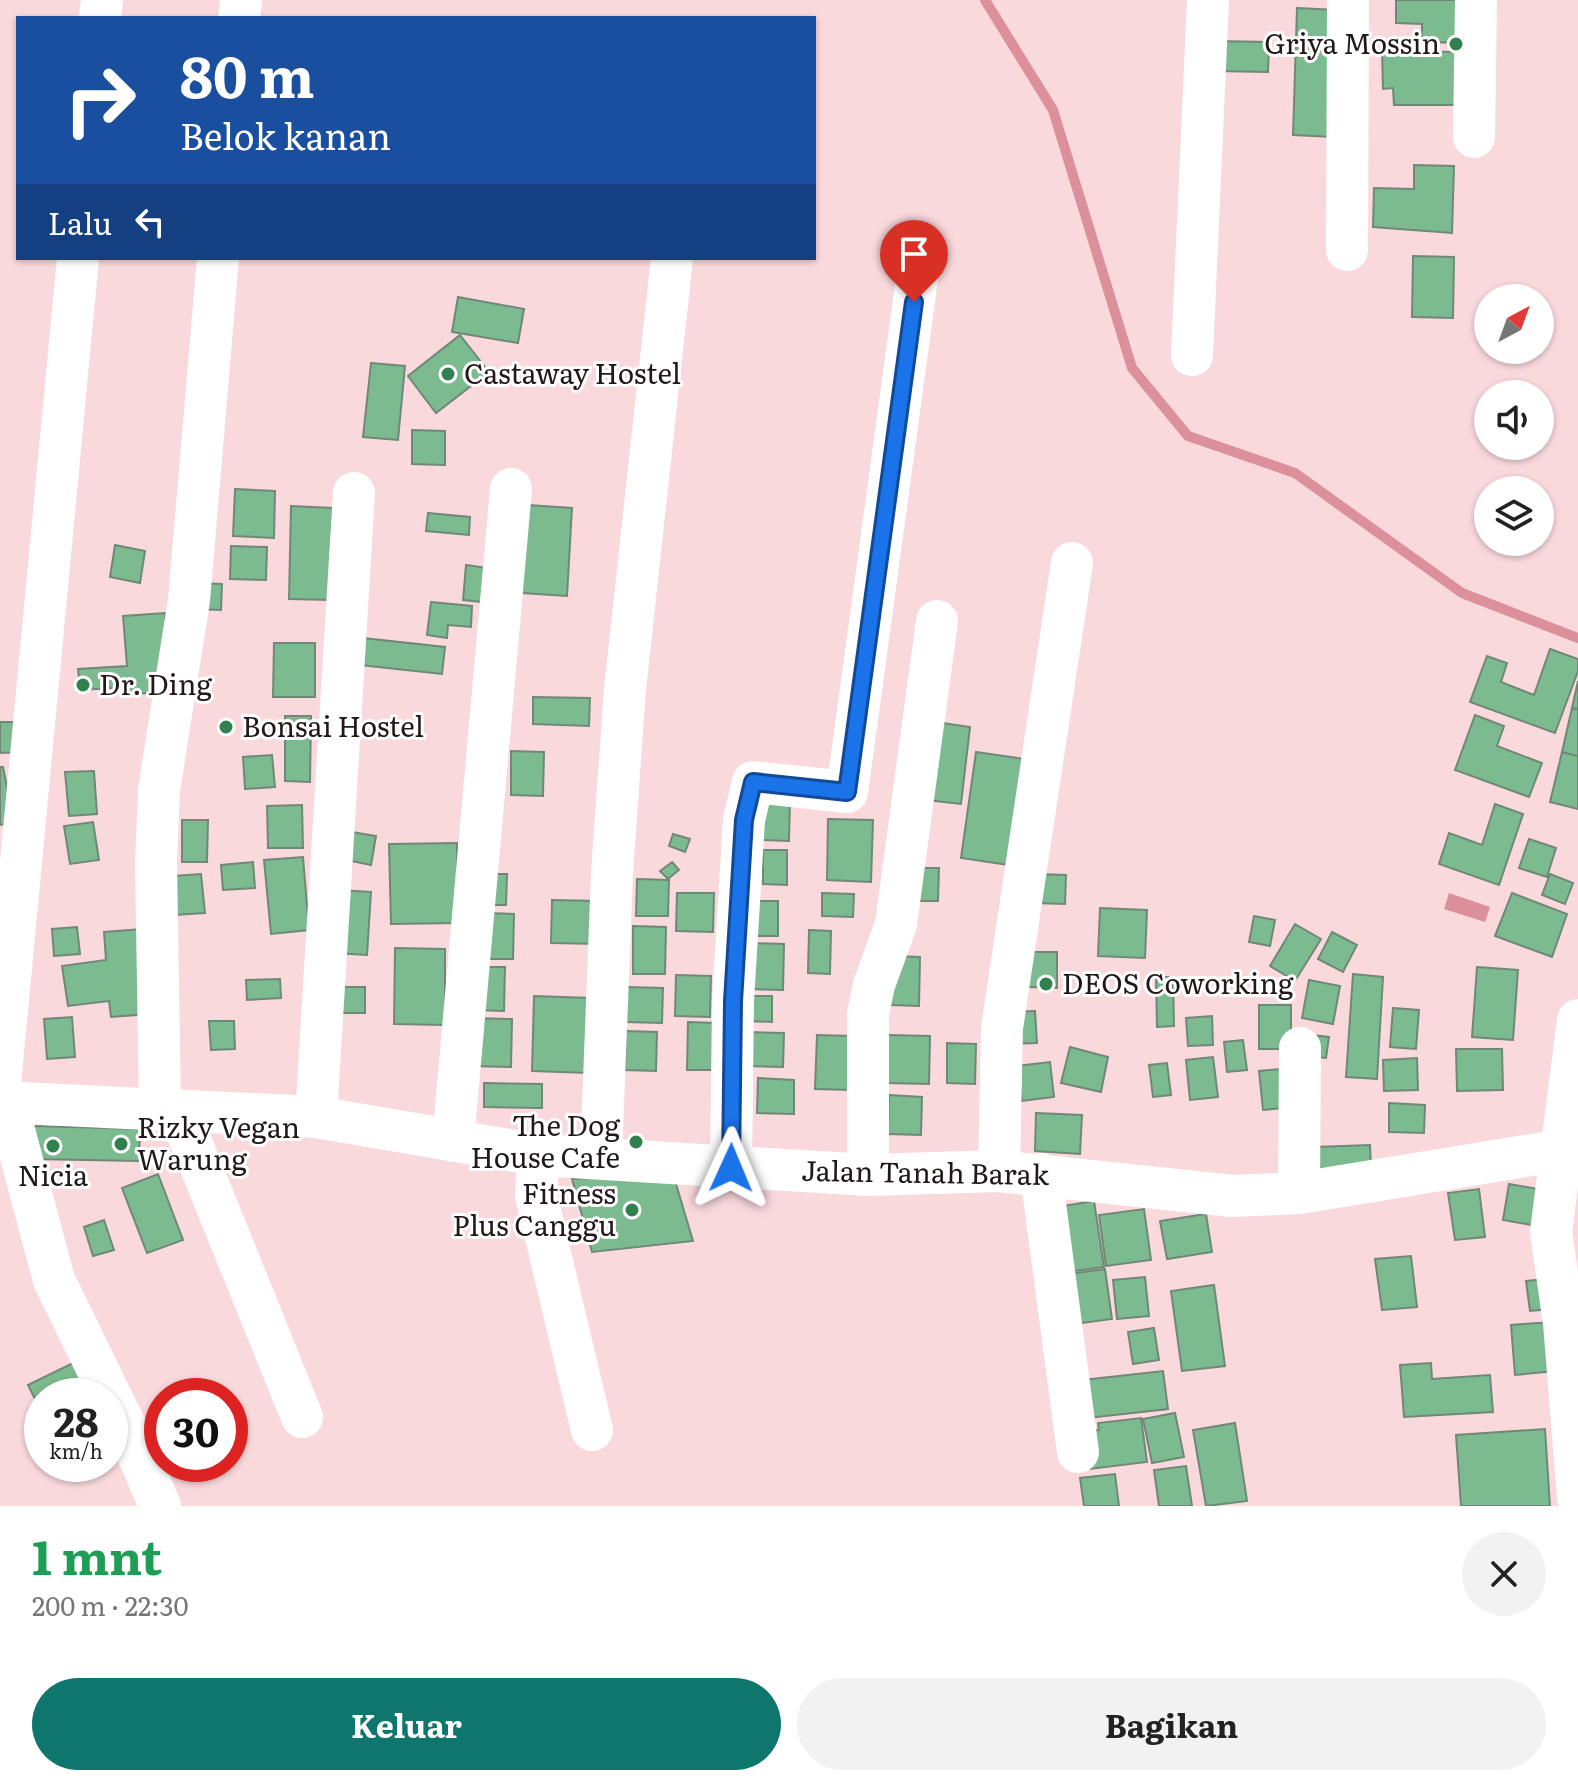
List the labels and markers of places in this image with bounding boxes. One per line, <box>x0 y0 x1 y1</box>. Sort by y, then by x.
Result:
place label: Griya Mossin <box>1264 21 1440 63</box>
marker: Griya Mossin <box>1447 35 1465 53</box>
pin <box>880 220 948 302</box>
place label: Castaway Hostel <box>464 351 681 393</box>
marker: Castaway Hostel <box>439 365 457 383</box>
place label: Dr. Ding <box>99 662 212 704</box>
marker: Dr. Ding <box>74 676 92 694</box>
place label: Bonsai Hostel <box>242 704 424 746</box>
marker: Bonsai Hostel <box>217 718 235 736</box>
place label: DEOS Coworking <box>1062 961 1294 1003</box>
marker: DEOS Coworking <box>1037 975 1055 993</box>
place label: The Dog House Cafe <box>471 1103 620 1177</box>
place label: Rizky Vegan Warung <box>137 1105 300 1179</box>
marker: The Dog House Cafe <box>627 1133 645 1151</box>
marker: Rizky Vegan Warung <box>112 1135 130 1153</box>
marker: Nicia <box>44 1137 62 1155</box>
place label: Nicia <box>18 1153 88 1195</box>
place label: Fitness Plus Canggu <box>453 1171 616 1245</box>
marker: Fitness Plus Canggu <box>623 1201 641 1219</box>

